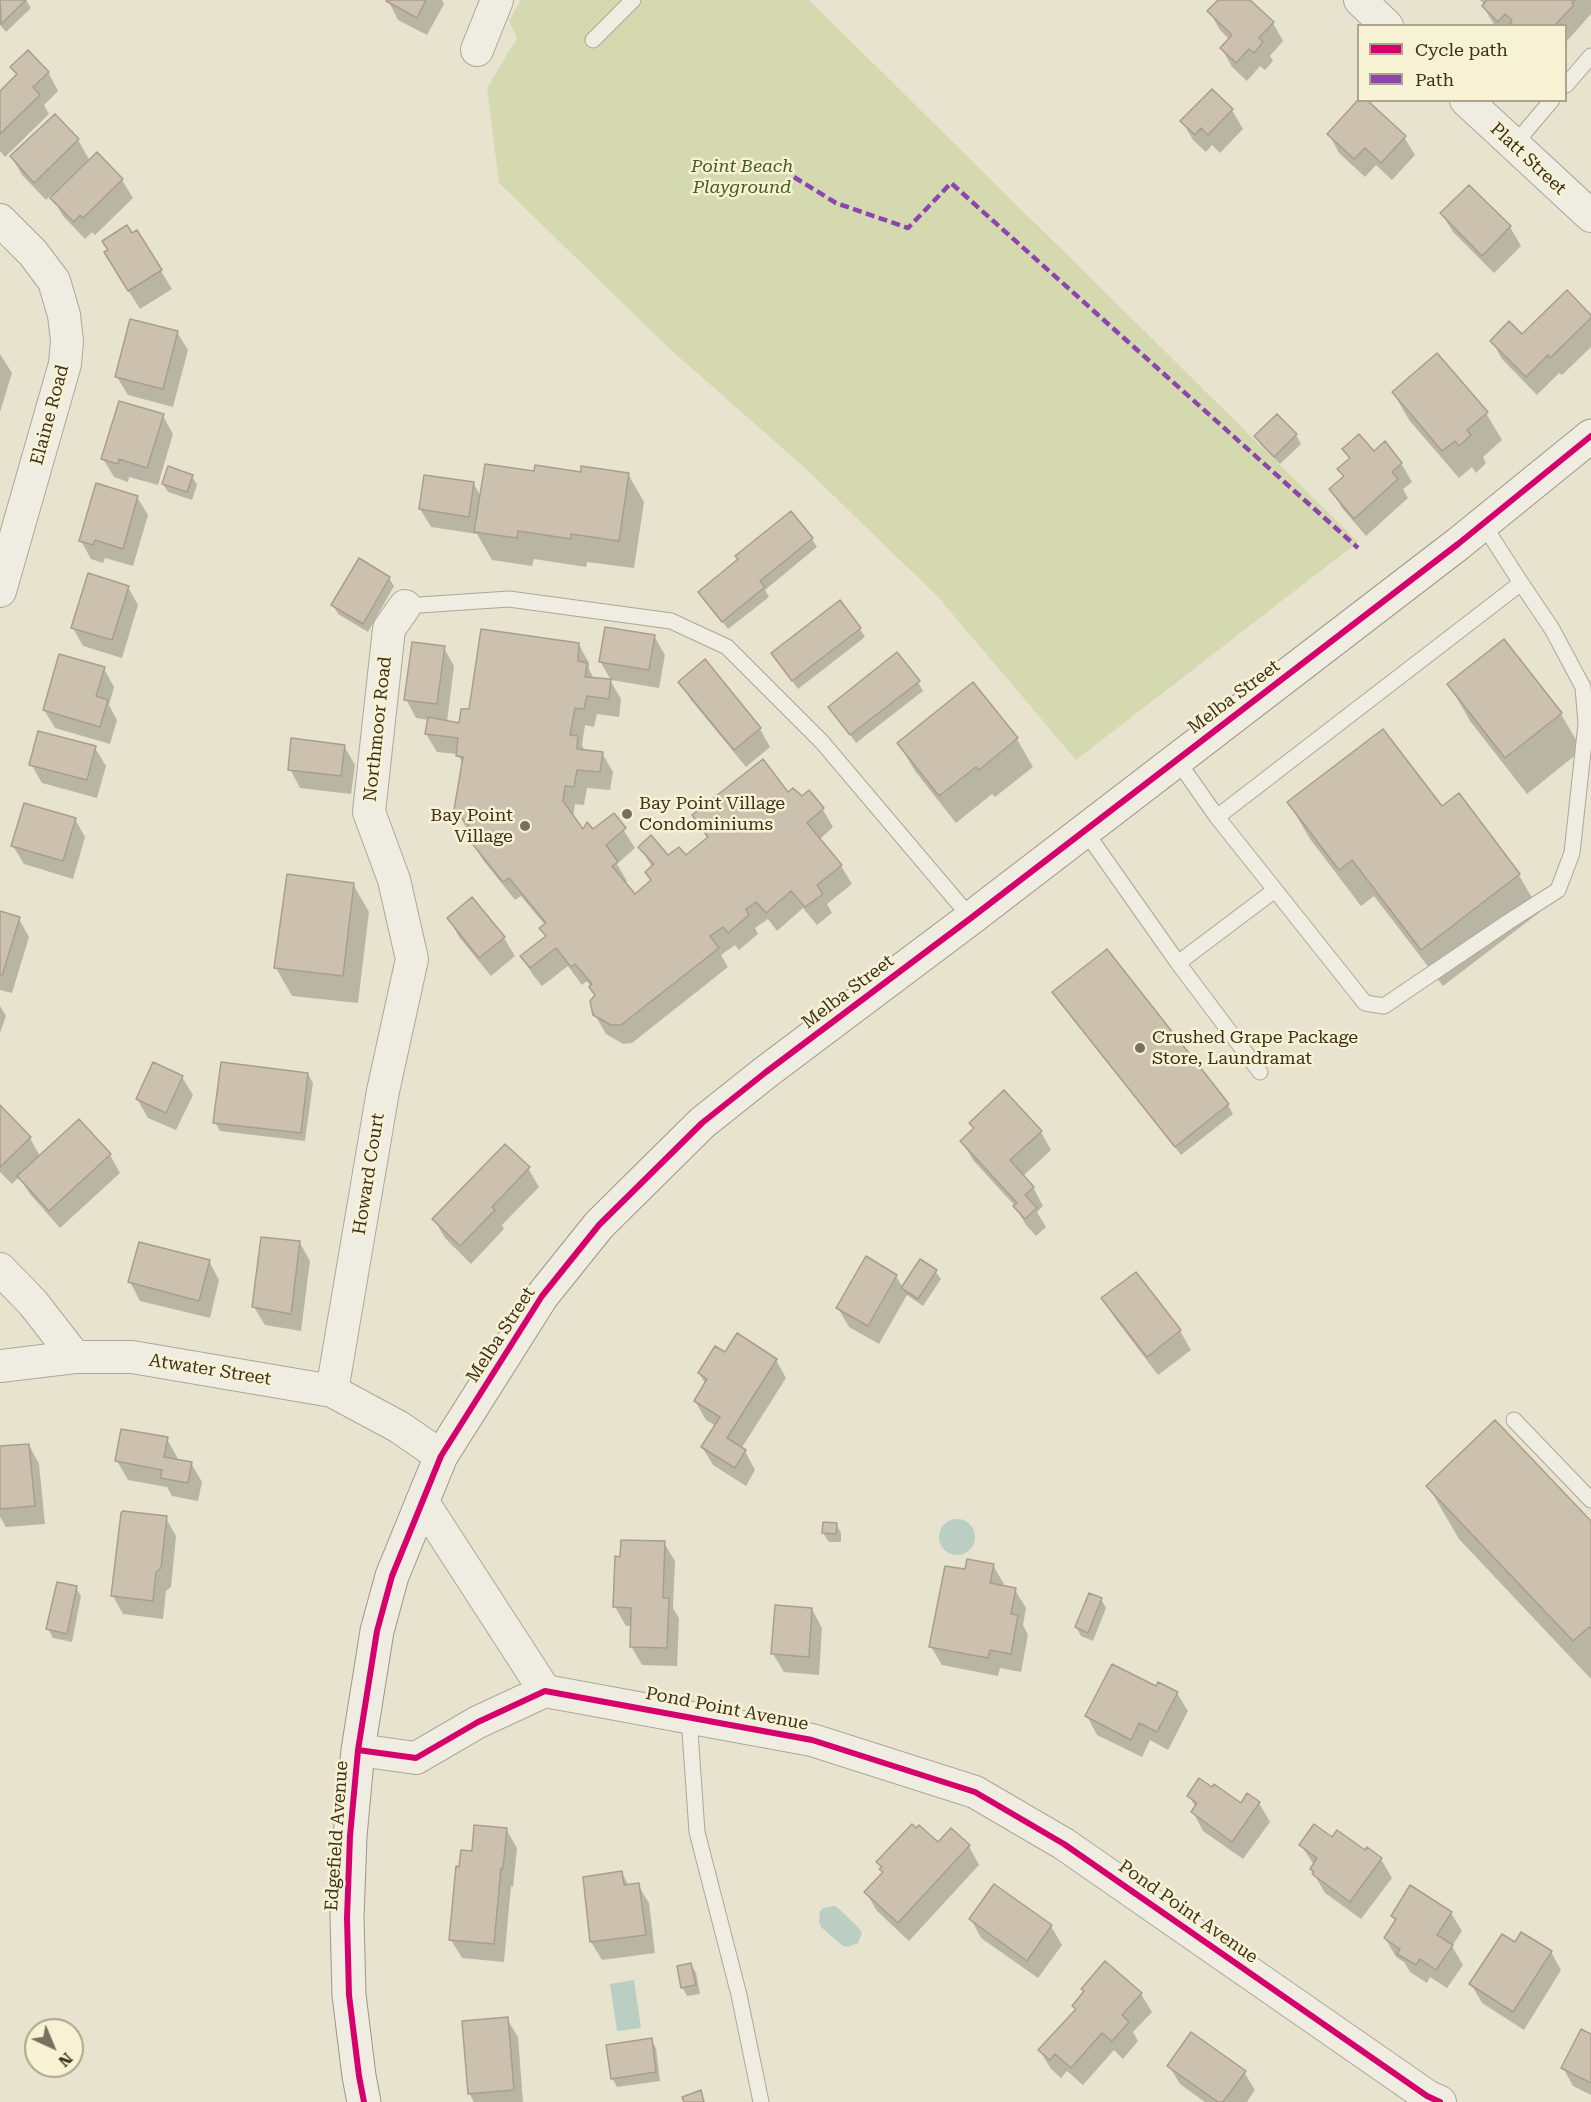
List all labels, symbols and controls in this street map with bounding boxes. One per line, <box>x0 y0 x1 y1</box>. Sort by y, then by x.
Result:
legend <box>1357 24 1567 102</box>
text: Cycle path <box>1415 39 1508 60</box>
text: Path <box>1415 69 1454 90</box>
street label: Platt Street <box>1485 118 1571 200</box>
park label: Point Beach Playground <box>691 156 793 198</box>
street label: Elaine Road <box>26 363 74 467</box>
street label: Northmoor Road <box>360 655 396 803</box>
street label: Melba Street <box>1184 655 1284 739</box>
place label: Bay Point Village Condominiums <box>639 793 785 836</box>
place label: Bay Point Village <box>430 805 513 848</box>
marker: Bay Point Village Condominiums <box>620 807 634 821</box>
marker: Bay Point Village <box>518 819 532 833</box>
street label: Melba Street <box>798 950 898 1034</box>
place label: Crushed Grape Package Store, Laundramat <box>1152 1027 1358 1070</box>
marker: Crushed Grape Package Store, Laundramat <box>1133 1041 1147 1055</box>
street label: Howard Court <box>349 1112 389 1236</box>
street label: Melba Street <box>462 1283 540 1387</box>
street label: Atwater Street <box>147 1350 273 1390</box>
street label: Pond Point Avenue <box>644 1683 810 1735</box>
street label: Edgefield Avenue <box>321 1760 353 1912</box>
street label: Pond Point Avenue <box>1114 1856 1262 1968</box>
north arrow <box>24 2018 84 2078</box>
text: N <box>54 2049 77 2071</box>

